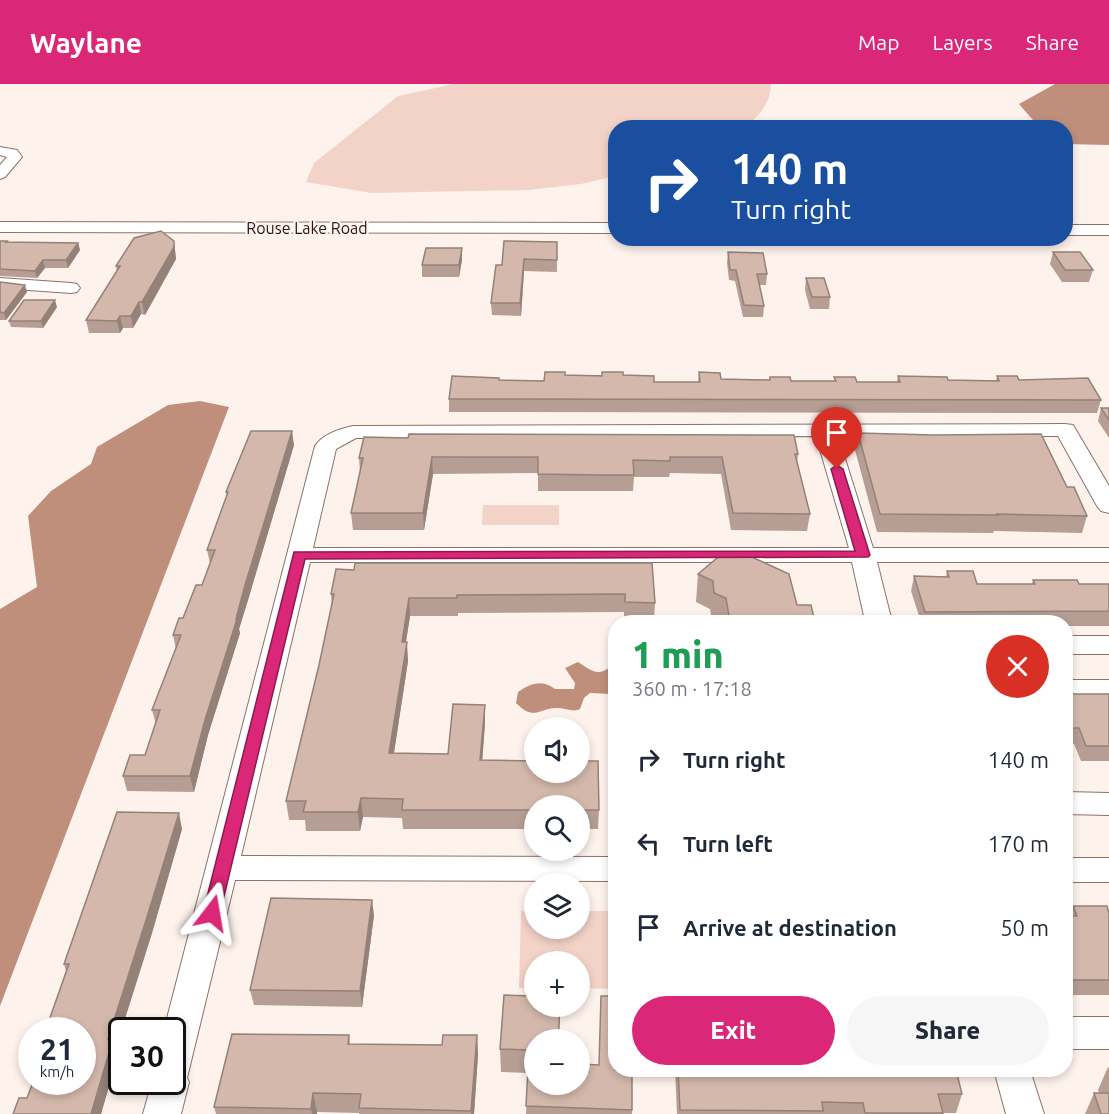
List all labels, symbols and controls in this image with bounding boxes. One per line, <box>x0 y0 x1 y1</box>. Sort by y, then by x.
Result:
text: Waylane <box>30 27 142 58</box>
text: Map <box>858 30 899 54</box>
text: Layers <box>932 30 993 54</box>
text: Share <box>1026 30 1079 54</box>
icon: right <box>632 144 710 222</box>
text: 140 m <box>731 145 848 192</box>
text: Turn right <box>731 194 851 224</box>
street label: Rouse Lake Road <box>246 219 368 237</box>
pin <box>811 407 862 469</box>
icon: arrive <box>820 416 853 449</box>
text: 1 min <box>632 634 724 675</box>
button: close <box>986 635 1049 698</box>
text: 360 m · 17:18 <box>632 677 752 700</box>
map controls <box>524 717 590 1095</box>
button: sound <box>524 717 590 783</box>
icon: right <box>632 743 665 776</box>
text: Turn right <box>683 747 785 772</box>
text: 140 m <box>988 747 1049 772</box>
button: search <box>524 795 590 861</box>
icon: left <box>632 827 665 860</box>
text: Turn left <box>683 831 773 856</box>
text: 170 m <box>988 831 1049 856</box>
button: layers <box>524 873 590 939</box>
position arrow <box>180 881 244 945</box>
icon: arrive <box>632 911 665 944</box>
text: Arrive at destination <box>683 915 897 940</box>
text: 50 m <box>1000 915 1049 940</box>
button: + <box>524 951 590 1017</box>
button: Exit <box>632 996 835 1065</box>
button: Share <box>847 996 1049 1065</box>
speed limit sign: 30 <box>108 1017 186 1095</box>
button: − <box>524 1029 590 1095</box>
text: 21 <box>40 1032 74 1066</box>
text: km/h <box>40 1063 74 1080</box>

